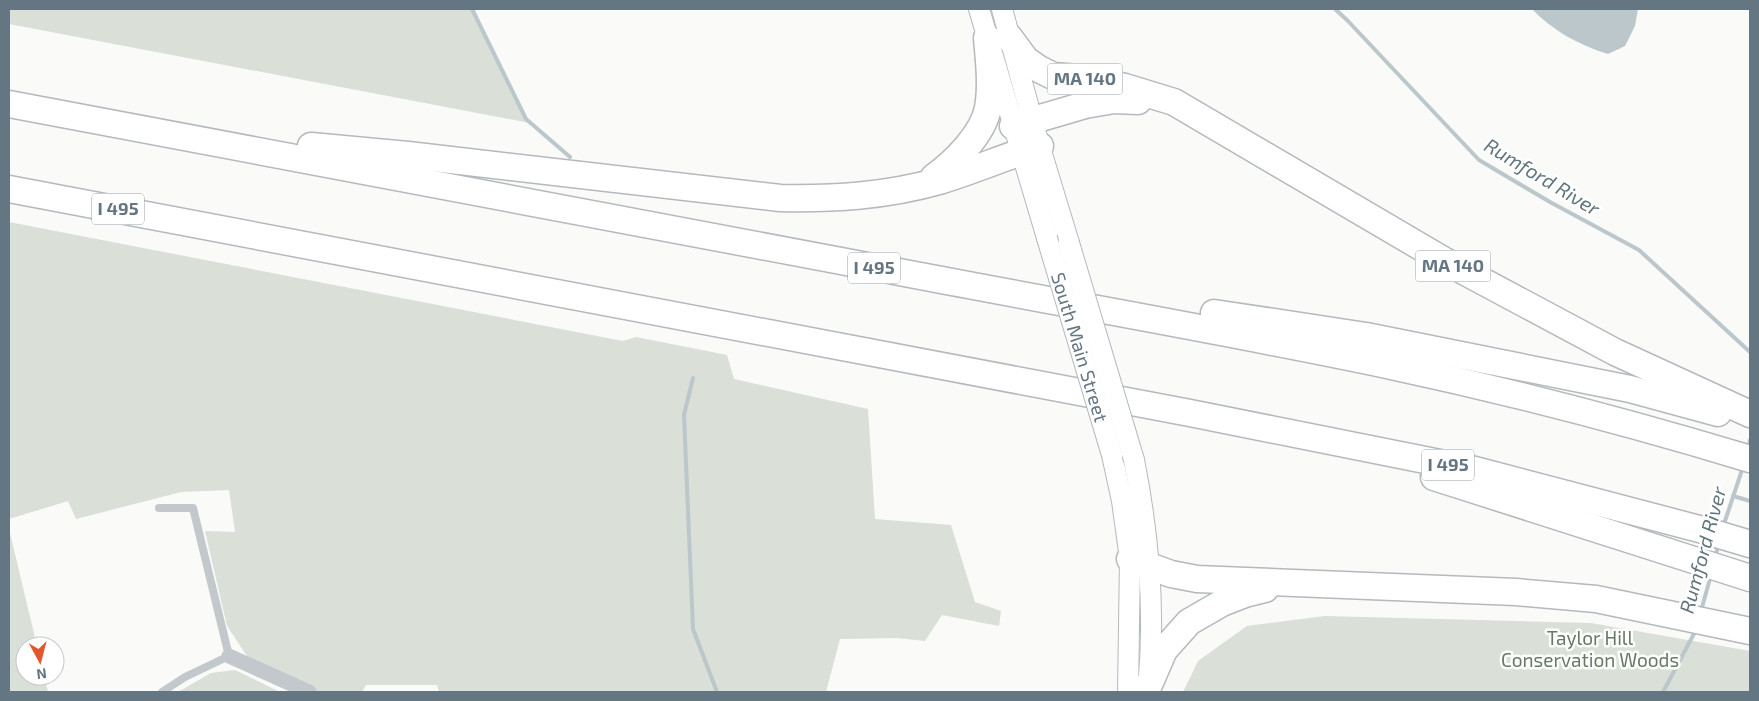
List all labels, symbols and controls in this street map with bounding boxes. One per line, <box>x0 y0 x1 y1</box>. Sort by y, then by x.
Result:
road number: MA 140 <box>1048 64 1122 95</box>
water label: Rumford River <box>1481 132 1605 220</box>
road number: I 495 <box>92 193 144 224</box>
road number: MA 140 <box>1416 250 1490 282</box>
road number: I 495 <box>848 252 900 284</box>
street label: South Main Street <box>1047 270 1113 425</box>
road number: I 495 <box>1422 450 1474 480</box>
water label: Rumford River <box>1674 483 1731 616</box>
park label: Taylor Hill Conservation Woods <box>1501 626 1679 671</box>
north arrow <box>15 636 65 686</box>
text: N <box>36 665 48 683</box>

